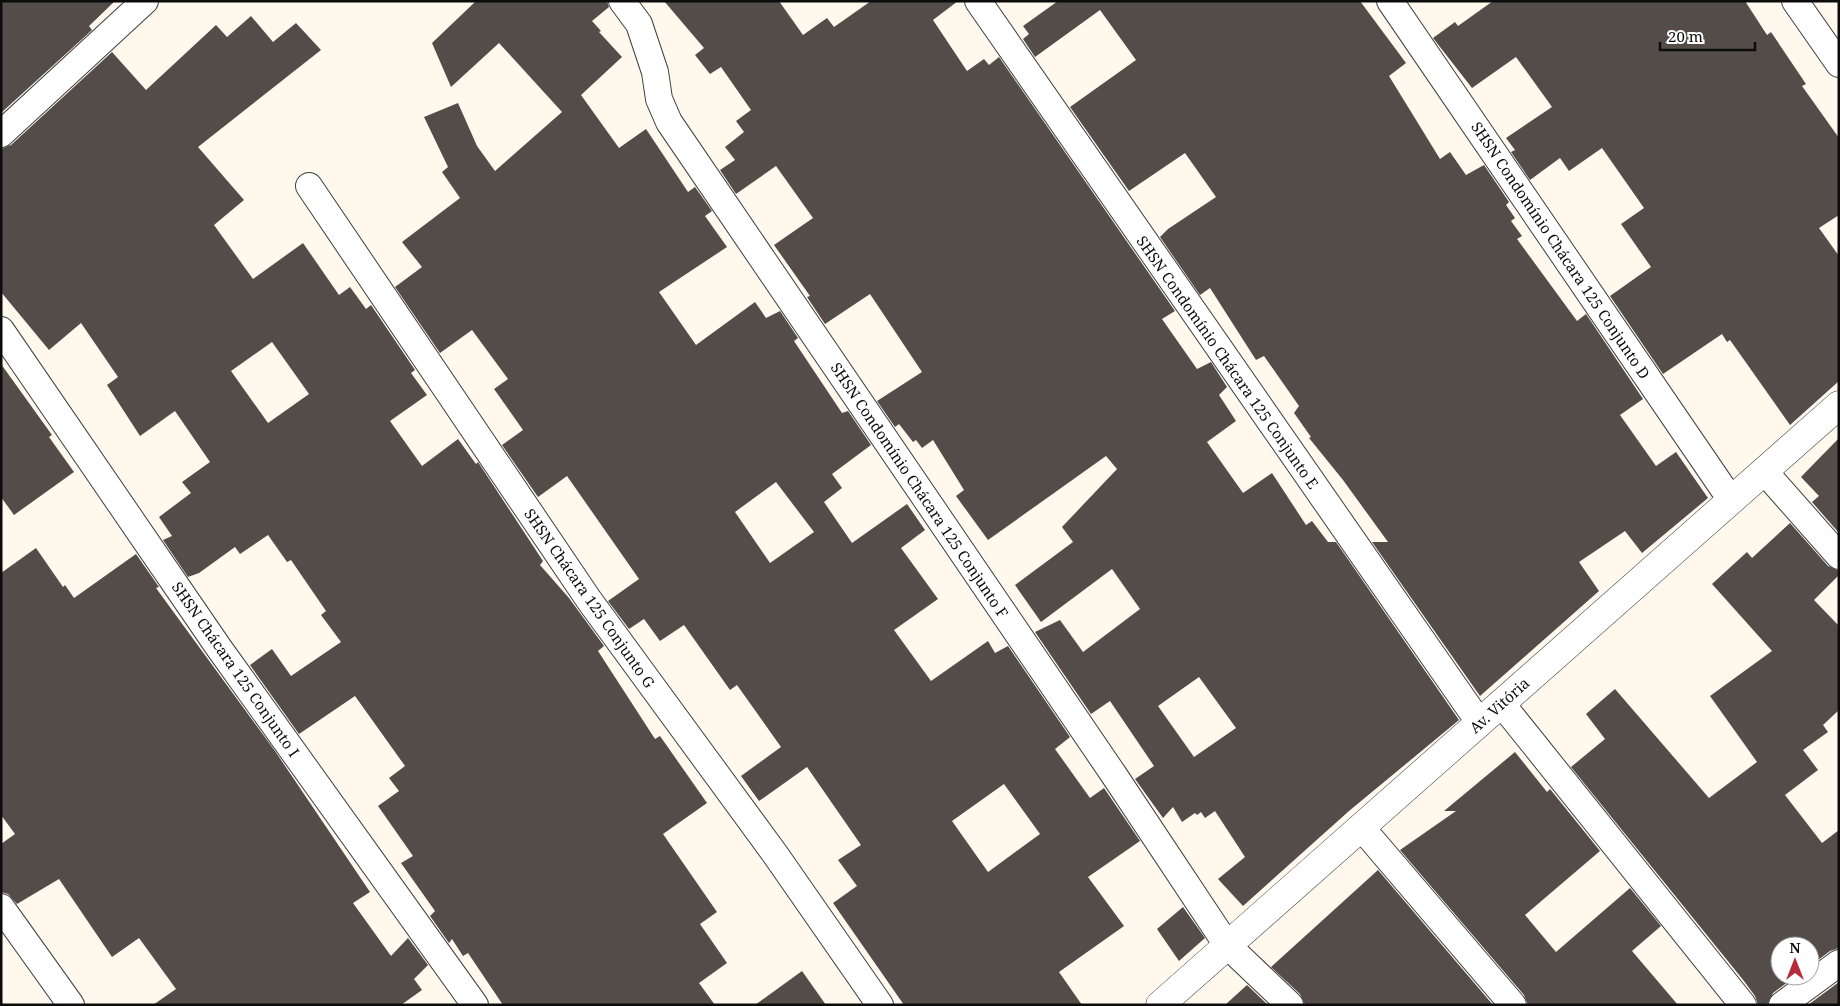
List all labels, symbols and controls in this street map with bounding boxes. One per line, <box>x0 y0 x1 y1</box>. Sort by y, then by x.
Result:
scale bar <box>1660 20 1755 52</box>
text: 20 m <box>1668 26 1703 46</box>
street label: SHSN Condomínio Chácara 125 Conjunto D <box>1467 118 1655 383</box>
street label: SHSN Condomínio Chácara 125 Conjunto E <box>1132 232 1324 492</box>
street label: SHSN Condomínio Chácara 125 Conjunto F <box>827 358 1013 622</box>
street label: SHSN Chácara 125 Conjunto G <box>520 504 660 692</box>
street label: SHSN Chácara 125 Conjunto I <box>168 578 304 760</box>
street label: Av. Vitória <box>1465 673 1533 737</box>
north arrow <box>1770 936 1820 986</box>
text: N <box>1789 938 1801 957</box>

